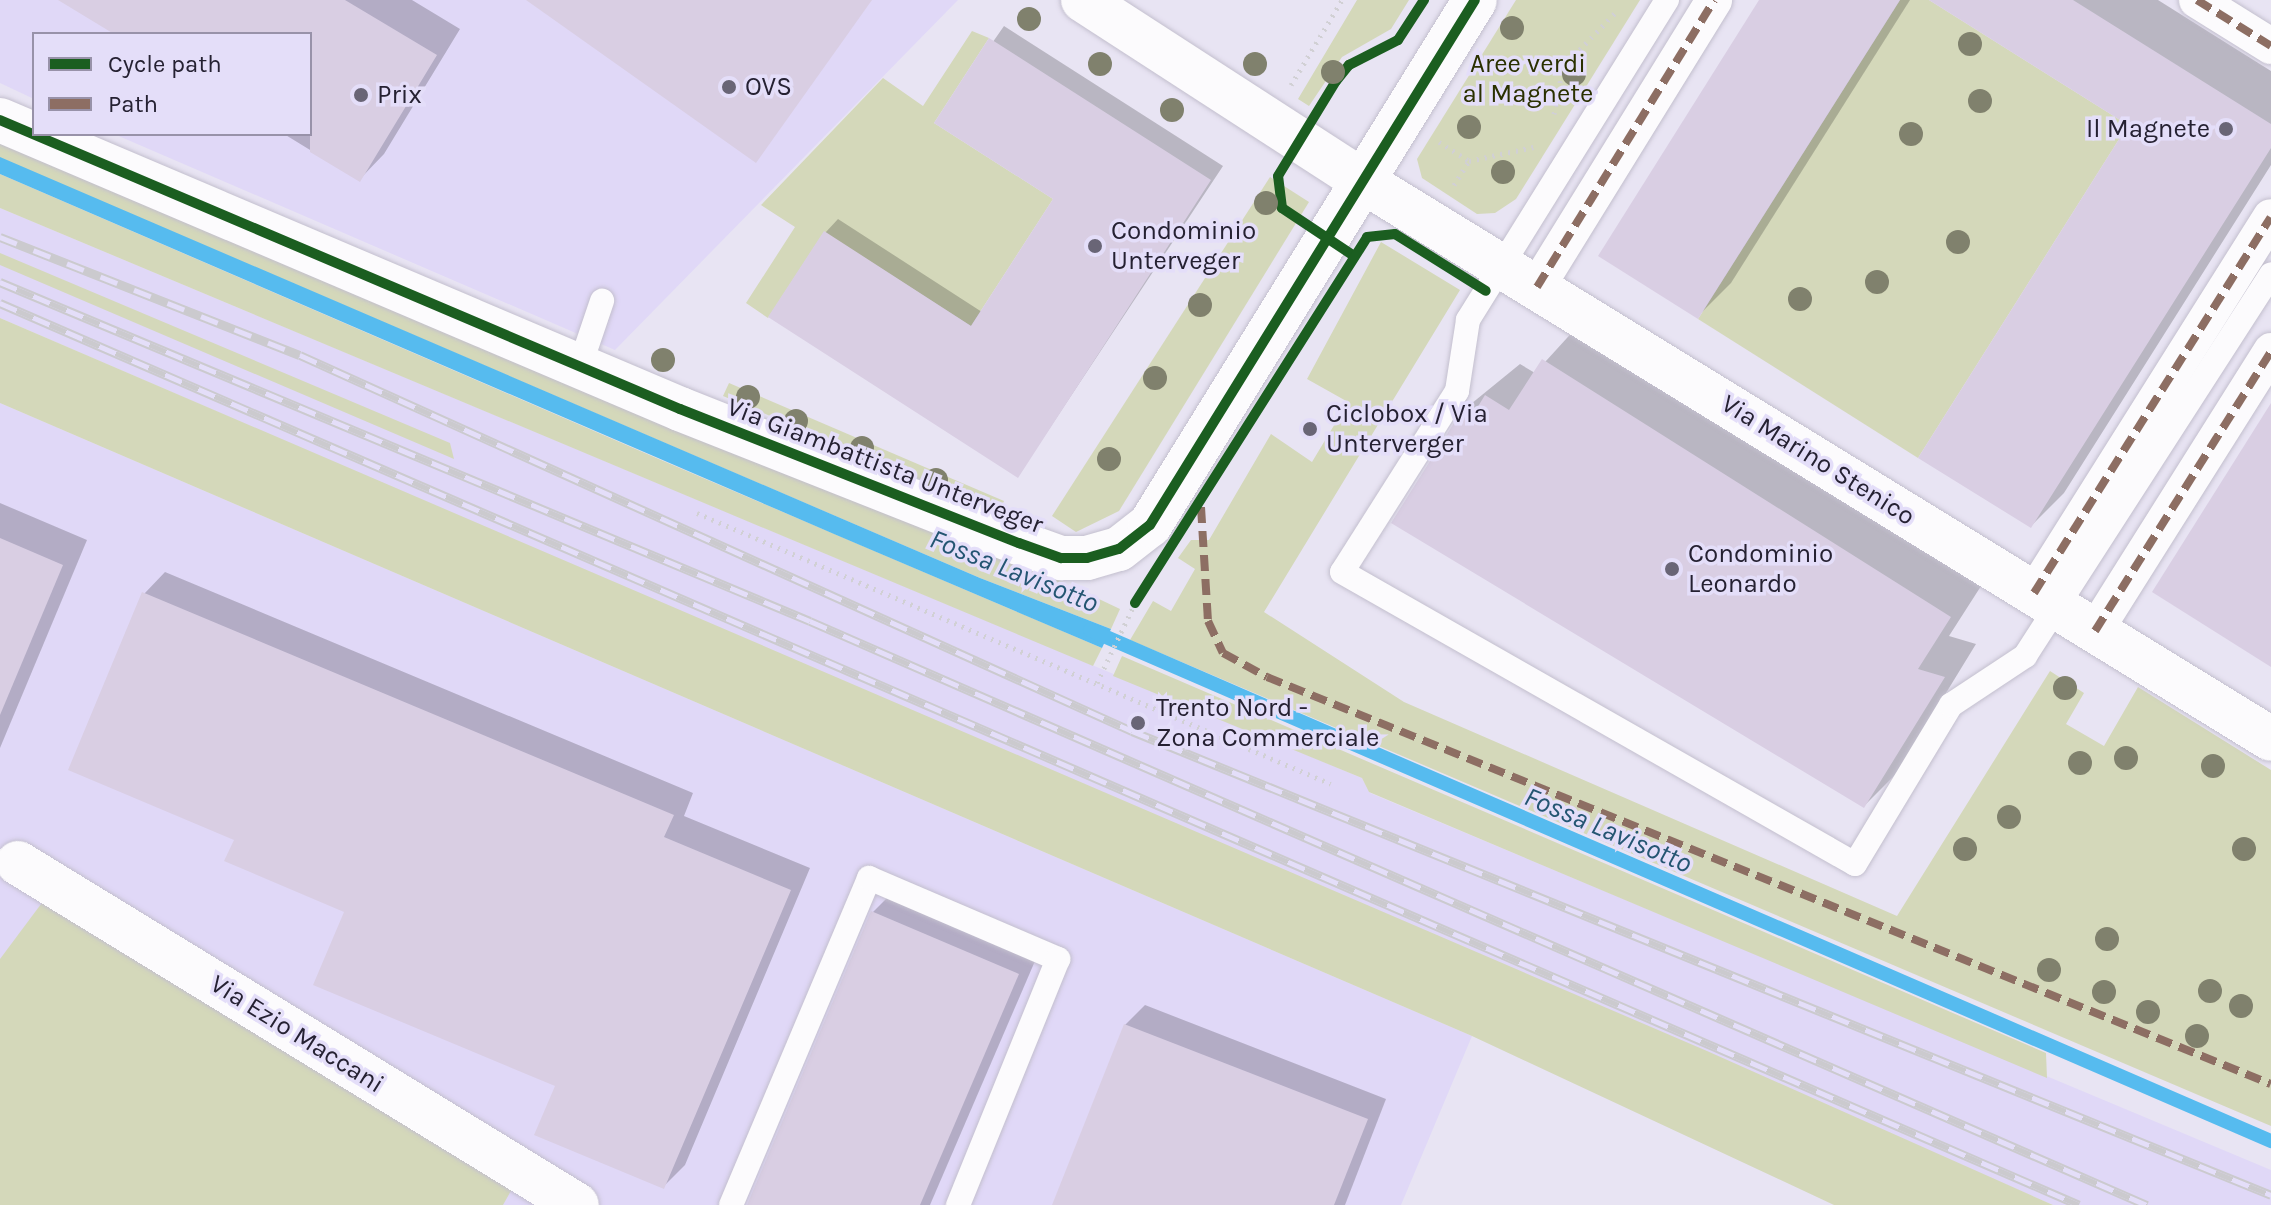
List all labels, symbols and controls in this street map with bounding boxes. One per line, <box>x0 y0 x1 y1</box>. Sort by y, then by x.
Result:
legend <box>32 32 312 136</box>
park label: Aree verdi al Magnete <box>1463 48 1593 110</box>
text: Cycle path <box>108 50 222 78</box>
place label: OVS <box>745 71 792 103</box>
marker: OVS <box>720 78 738 96</box>
place label: Prix <box>377 79 422 111</box>
marker: Prix <box>352 86 370 104</box>
text: Path <box>108 90 158 118</box>
place label: Il Magnete <box>2086 113 2210 145</box>
marker: Il Magnete <box>2217 120 2235 138</box>
place label: Condominio Unterveger <box>1111 215 1256 276</box>
marker: Condominio Unterveger <box>1086 237 1104 255</box>
street label: Via Marino Stenico <box>1715 388 1921 532</box>
street label: Via Giambattista Unterveger <box>723 391 1047 541</box>
place label: Ciclobox / Via Unterverger <box>1326 398 1488 460</box>
marker: Ciclobox / Via Unterverger <box>1301 420 1319 438</box>
water label: Fossa Lavisotto <box>925 522 1103 620</box>
place label: Condominio Leonardo <box>1688 538 1833 600</box>
marker: Condominio Leonardo <box>1663 560 1681 578</box>
place label: Trento Nord - Zona Commerciale <box>1156 692 1379 754</box>
marker: Trento Nord - Zona Commerciale <box>1127 712 1149 734</box>
water label: Fossa Lavisotto <box>1519 780 1697 880</box>
street label: Via Ezio Maccani <box>204 968 390 1100</box>

